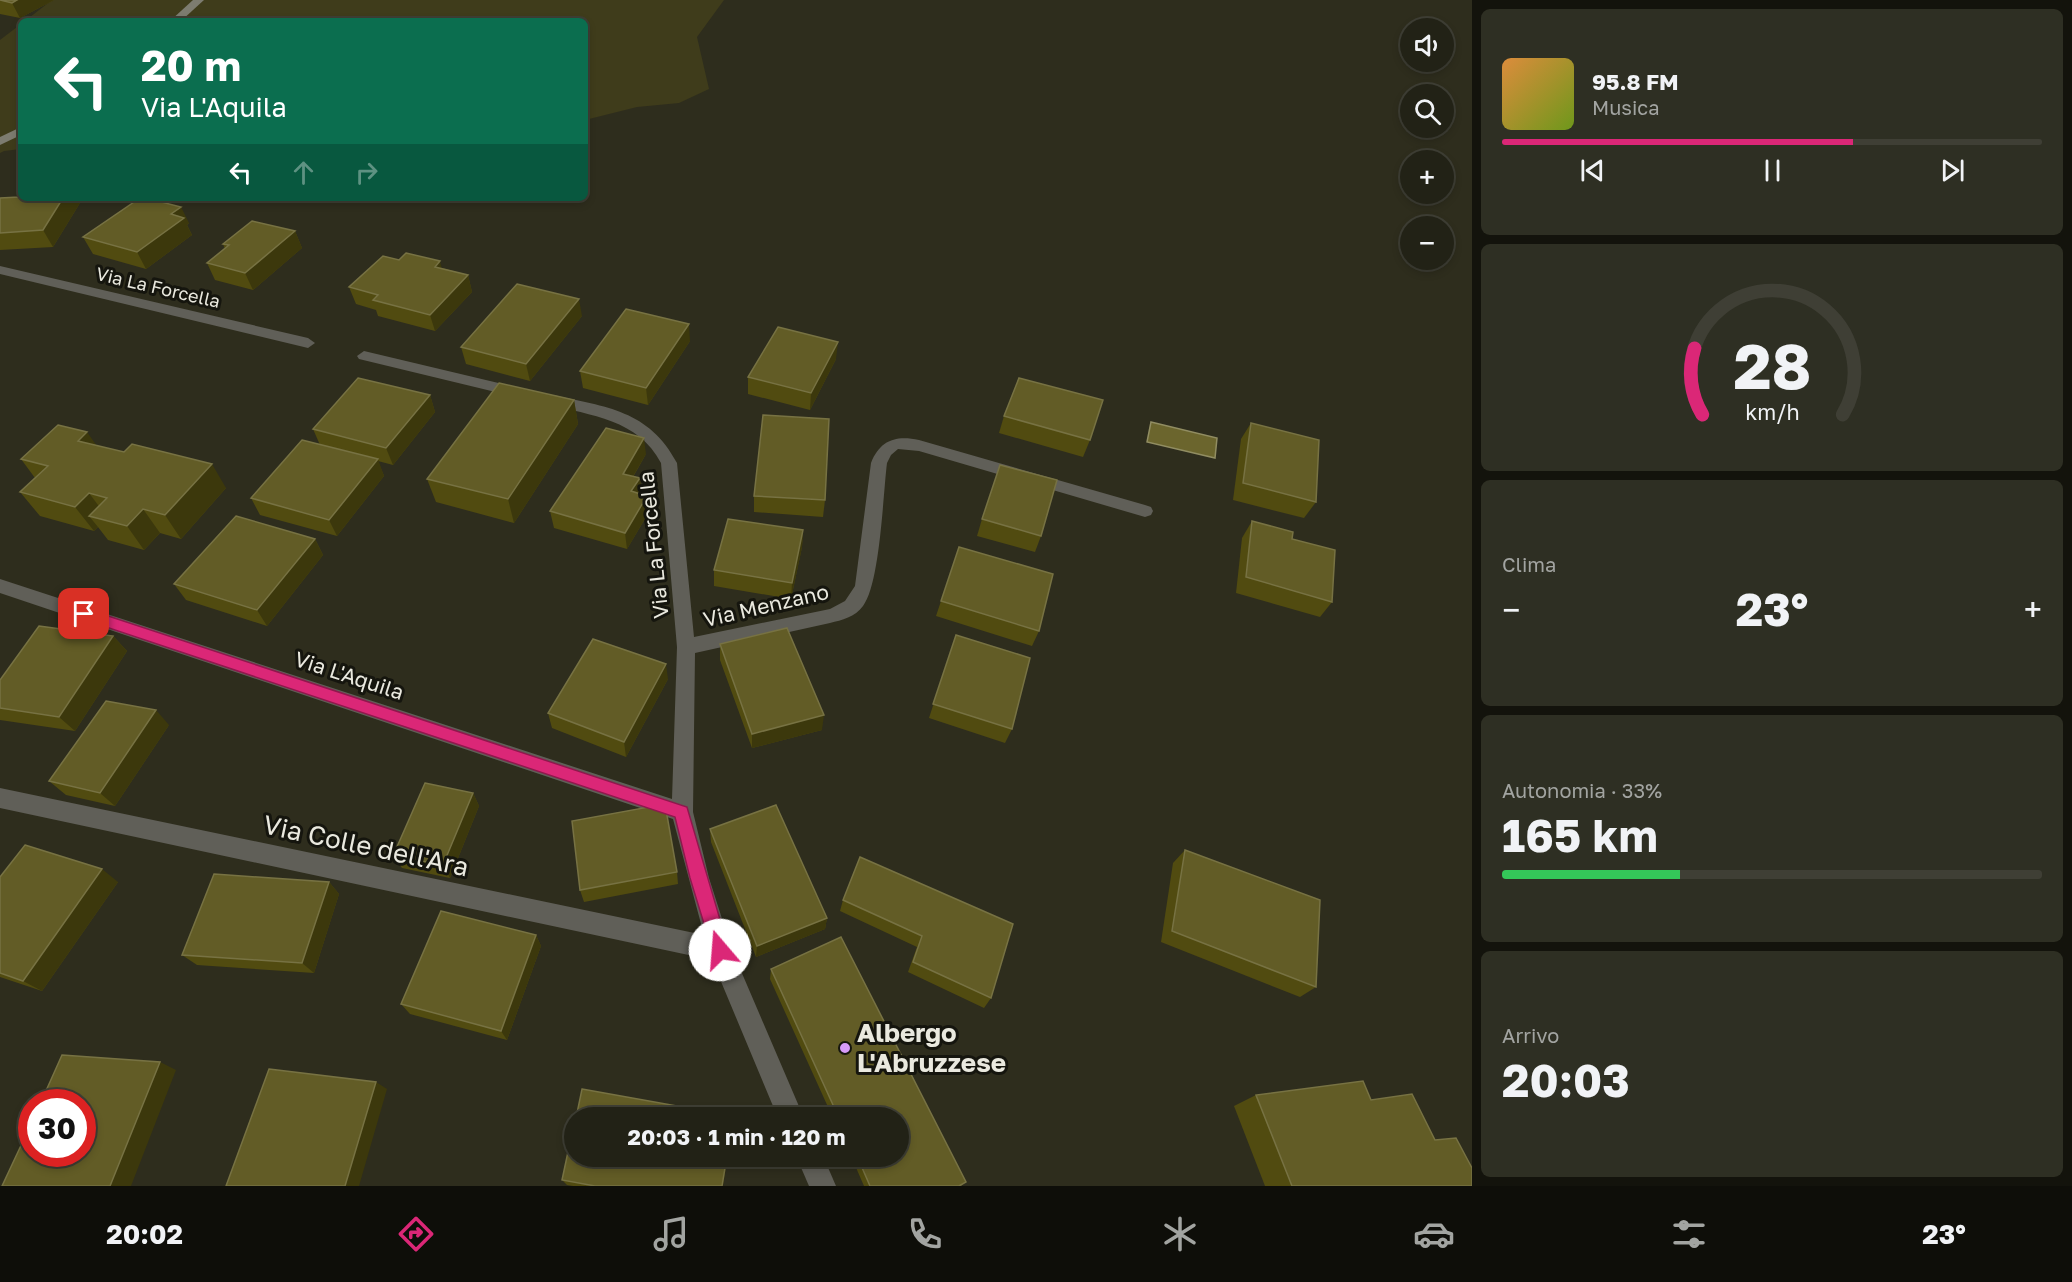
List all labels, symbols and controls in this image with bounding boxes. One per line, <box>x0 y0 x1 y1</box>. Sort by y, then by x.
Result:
map controls <box>1400 18 1454 270</box>
button: sound <box>1400 18 1454 72</box>
text: 20 m <box>141 40 241 90</box>
icon: left <box>42 42 120 120</box>
text: 95.8 FM <box>1592 68 1679 95</box>
button: search <box>1400 84 1454 138</box>
text: Via L'Aquila <box>141 91 287 123</box>
text: Musica <box>1592 95 1659 119</box>
button: + <box>1400 150 1454 204</box>
icon: previous <box>1576 154 1609 187</box>
icon: pause <box>1756 154 1789 187</box>
icon: next <box>1936 154 1969 187</box>
icon: left <box>224 156 257 189</box>
icon: ahead <box>287 156 320 189</box>
icon: right <box>350 156 383 189</box>
button: − <box>1400 216 1454 270</box>
street label: Via La Forcella <box>94 262 222 312</box>
text: 28 <box>1733 328 1811 403</box>
text: km/h <box>1745 399 1799 425</box>
street label: Via La Forcella <box>632 470 674 620</box>
text: Clima <box>1502 552 1556 576</box>
street label: Via Menzano <box>700 578 831 632</box>
text: 23° <box>1736 582 1808 636</box>
pin <box>58 588 109 639</box>
text: − <box>1502 590 1520 629</box>
text: + <box>2024 590 2042 629</box>
icon: arrive <box>67 597 100 630</box>
street label: Via L'Aquila <box>291 645 407 705</box>
text: Autonomia · 33% <box>1502 778 1662 802</box>
text: 165 km <box>1502 808 1658 862</box>
street label: Via Colle dell'Ara <box>261 809 472 882</box>
position arrow <box>688 918 752 982</box>
place label: Albergo L'Abruzzese <box>857 1017 1006 1078</box>
text: Arrivo <box>1502 1023 1559 1047</box>
marker: Albergo L'Abruzzese <box>838 1041 852 1055</box>
text: 20:03 <box>1502 1053 1630 1107</box>
speed limit sign: 30 <box>18 1089 96 1167</box>
text: 20:03 · 1 min · 120 m <box>628 1123 845 1150</box>
icon: directions <box>395 1213 437 1255</box>
icon: music <box>650 1213 692 1255</box>
icon: phone <box>904 1213 946 1255</box>
icon: climate <box>1159 1213 1201 1255</box>
icon: car <box>1413 1213 1455 1255</box>
icon: filters <box>1668 1213 1710 1255</box>
text: 20:02 <box>106 1218 183 1250</box>
text: 23° <box>1922 1218 1966 1250</box>

